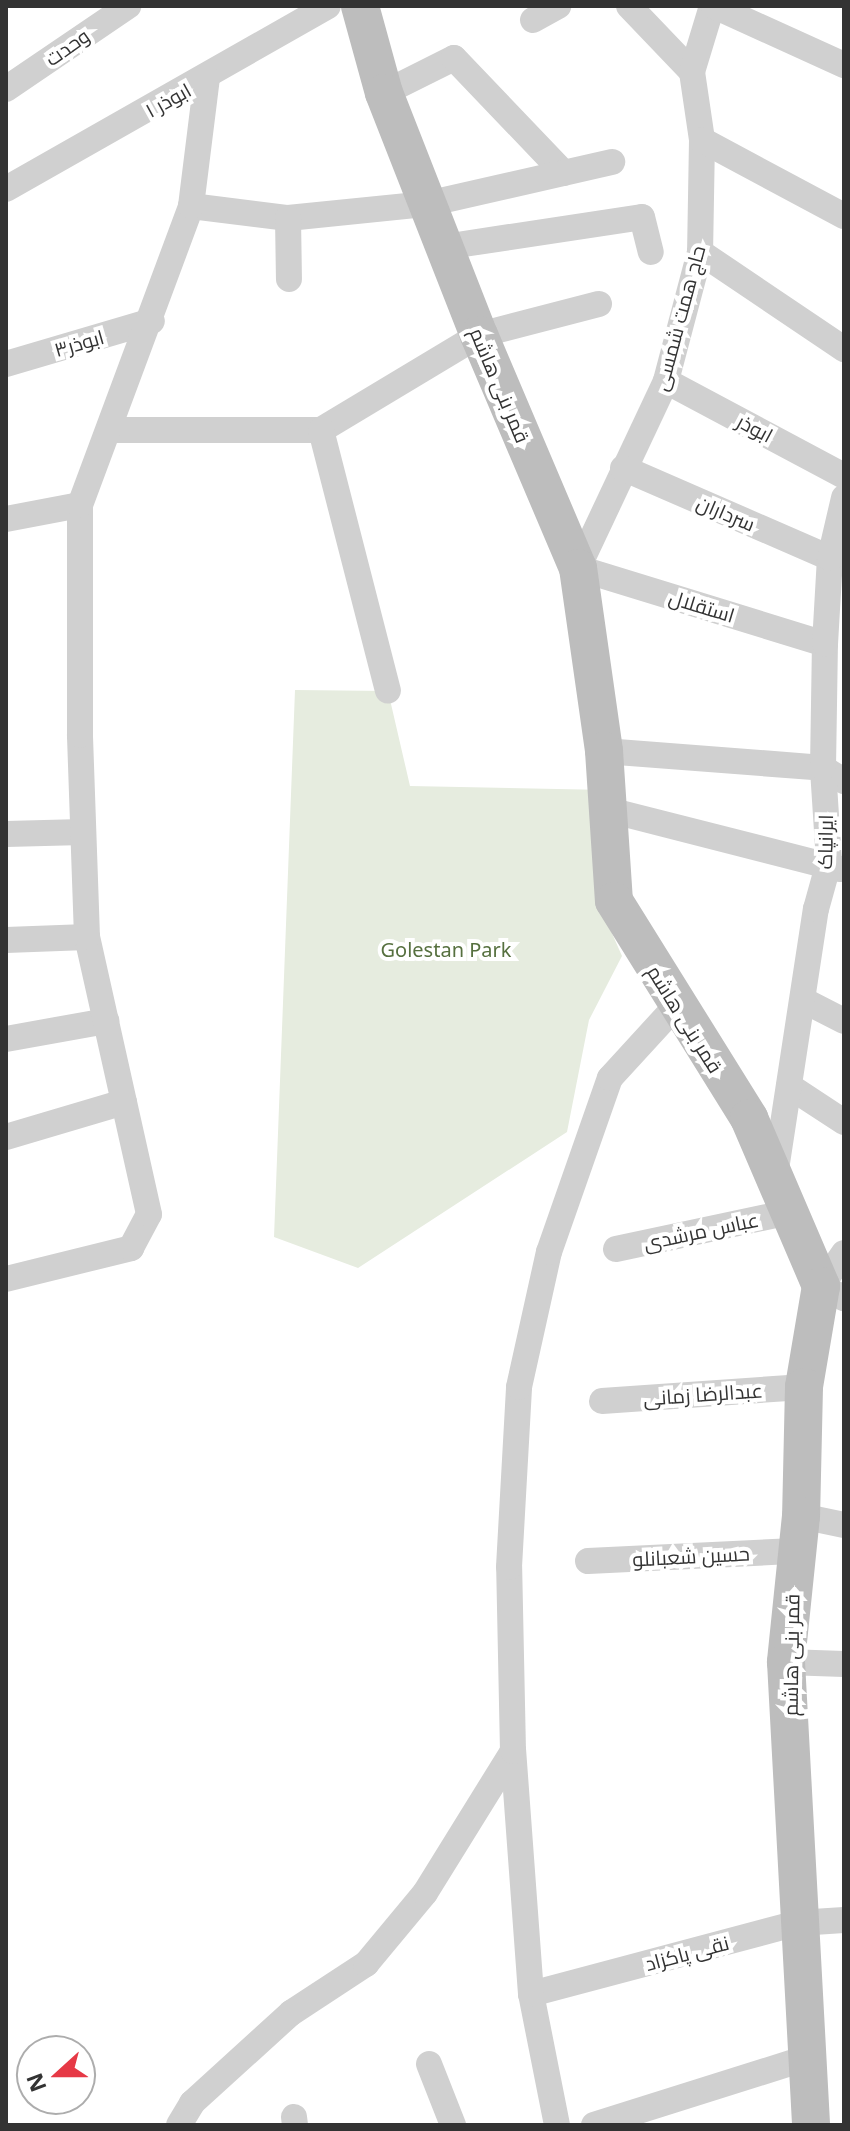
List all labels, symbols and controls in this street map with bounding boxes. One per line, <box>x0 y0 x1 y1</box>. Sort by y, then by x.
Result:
street label: وحدت <box>40 23 94 71</box>
street label: ابوذر ۱ <box>141 78 195 122</box>
street label: حاج همت شمسی <box>648 243 710 393</box>
street label: ابوذر۳ <box>51 324 107 362</box>
street label: قمر بنی هاشم <box>465 324 535 446</box>
street label: ابوذر <box>733 409 777 447</box>
street label: سرداران <box>693 490 759 536</box>
street label: استقلال <box>666 585 738 627</box>
street label: ایرانپاک <box>813 814 837 870</box>
park label: Golestan Park <box>381 937 511 961</box>
street label: قمر بنی هاشم <box>642 961 728 1077</box>
street label: عباس مرشدی <box>641 1207 761 1255</box>
street label: عبدالرضا زمانی <box>642 1378 764 1410</box>
street label: حسین شعبانلو <box>632 1541 750 1571</box>
street label: قمر بنی هاشم <box>778 1594 804 1716</box>
street label: نقی پاکزاد <box>642 1930 732 1976</box>
north arrow <box>16 2035 96 2115</box>
text: N <box>18 2069 53 2097</box>

